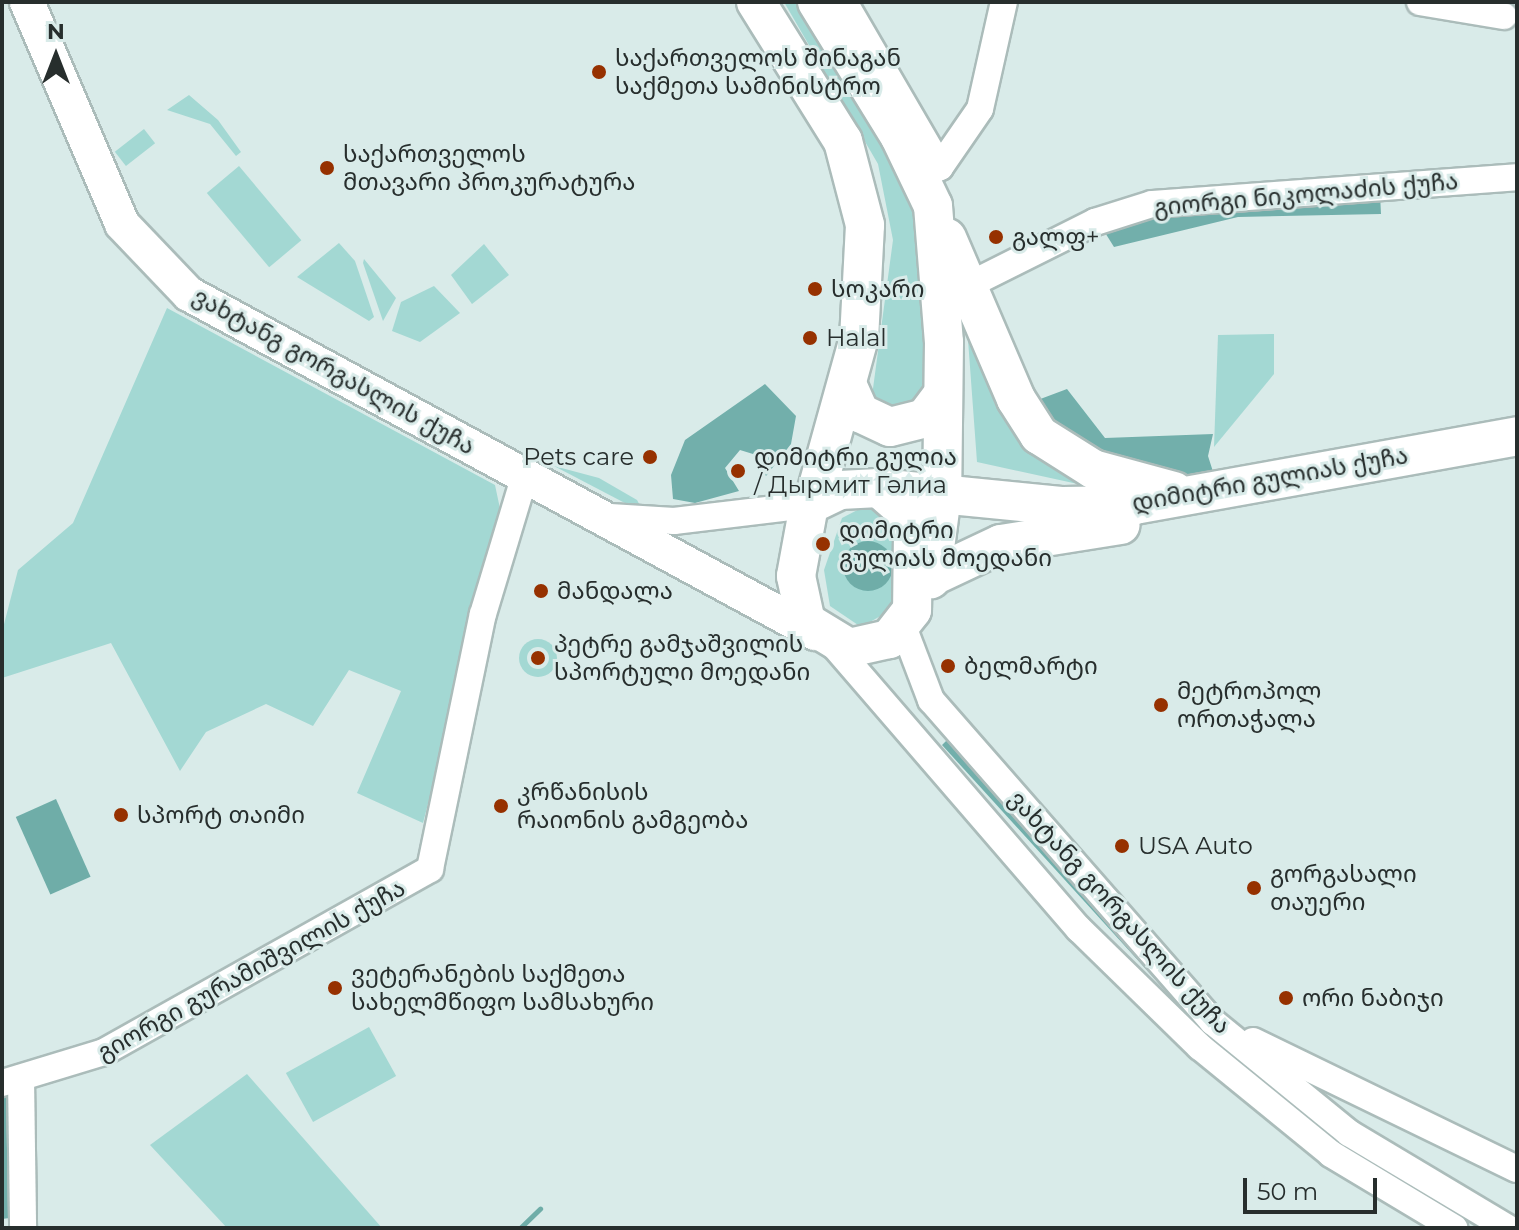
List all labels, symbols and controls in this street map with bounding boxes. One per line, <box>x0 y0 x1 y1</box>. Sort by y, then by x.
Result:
north arrow <box>16 16 96 96</box>
text: N <box>47 18 65 45</box>
place label: საქართველოს შინაგან საქმეთა სამინისტრო <box>615 44 901 100</box>
marker: საქართველოს შინაგან საქმეთა სამინისტრო <box>590 63 608 81</box>
place label: საქართველოს მთავარი პროკურატურა <box>343 140 636 196</box>
marker: საქართველოს მთავარი პროკურატურა <box>318 159 336 177</box>
street label: გიორგი ნიკოლაძის ქუჩა <box>1153 166 1459 222</box>
place label: გალფ+ <box>1012 223 1100 251</box>
marker: გალფ+ <box>987 228 1005 246</box>
place label: სოკარი <box>831 275 925 303</box>
marker: სოკარი <box>806 280 824 298</box>
street label: ვახტანგ გორგასლის ქუჩა <box>188 281 480 461</box>
place label: Halal <box>826 324 887 352</box>
marker: Halal <box>801 329 819 347</box>
street label: დიმიტრი გულიას ქუჩა <box>1130 441 1410 517</box>
place label: Pets care <box>523 443 634 471</box>
place label: დიმიტრი გულია / Дырмит Гәлиа <box>754 443 957 499</box>
marker: Pets care <box>641 448 659 466</box>
marker: დიმიტრი გულია / Дырмит Гәлиа <box>729 462 747 480</box>
place label: დიმიტრი გულიას მოედანი <box>839 516 1052 572</box>
marker: დიმიტრი გულიას მოედანი <box>814 535 832 553</box>
place label: მანდალა <box>557 577 673 605</box>
marker: მანდალა <box>532 582 550 600</box>
place label: პეტრე გამჯაშვილის სპორტული მოედანი <box>554 630 810 686</box>
marker: პეტრე გამჯაშვილის სპორტული მოედანი <box>529 649 547 667</box>
place label: ბელმარტი <box>964 652 1098 680</box>
marker: ბელმარტი <box>939 657 957 675</box>
place label: მეტროპოლ ორთაჭალა <box>1177 677 1321 733</box>
marker: მეტროპოლ ორთაჭალა <box>1152 696 1170 714</box>
place label: კრწანისის რაიონის გამგეობა <box>517 778 748 834</box>
street label: ვახტანგ გორგასლის ქუჩა <box>1003 784 1237 1040</box>
marker: კრწანისის რაიონის გამგეობა <box>492 797 510 815</box>
place label: სპორტ თაიმი <box>137 801 305 829</box>
marker: სპორტ თაიმი <box>112 806 130 824</box>
place label: USA Auto <box>1138 832 1253 860</box>
marker: USA Auto <box>1113 837 1131 855</box>
place label: გორგასალი თაუერი <box>1270 860 1417 916</box>
street label: გიორგი გურამიშვილის ქუჩა <box>92 873 410 1067</box>
marker: გორგასალი თაუერი <box>1245 879 1263 897</box>
place label: ვეტერანების საქმეთა სახელმწიფო სამსახური <box>351 960 654 1016</box>
marker: ვეტერანების საქმეთა სახელმწიფო სამსახური <box>326 979 344 997</box>
place label: ორი ნაბიჯი <box>1302 984 1444 1012</box>
marker: ორი ნაბიჯი <box>1277 989 1295 1007</box>
scale bar <box>1247 1162 1381 1212</box>
text: 50 m <box>1257 1177 1318 1206</box>

